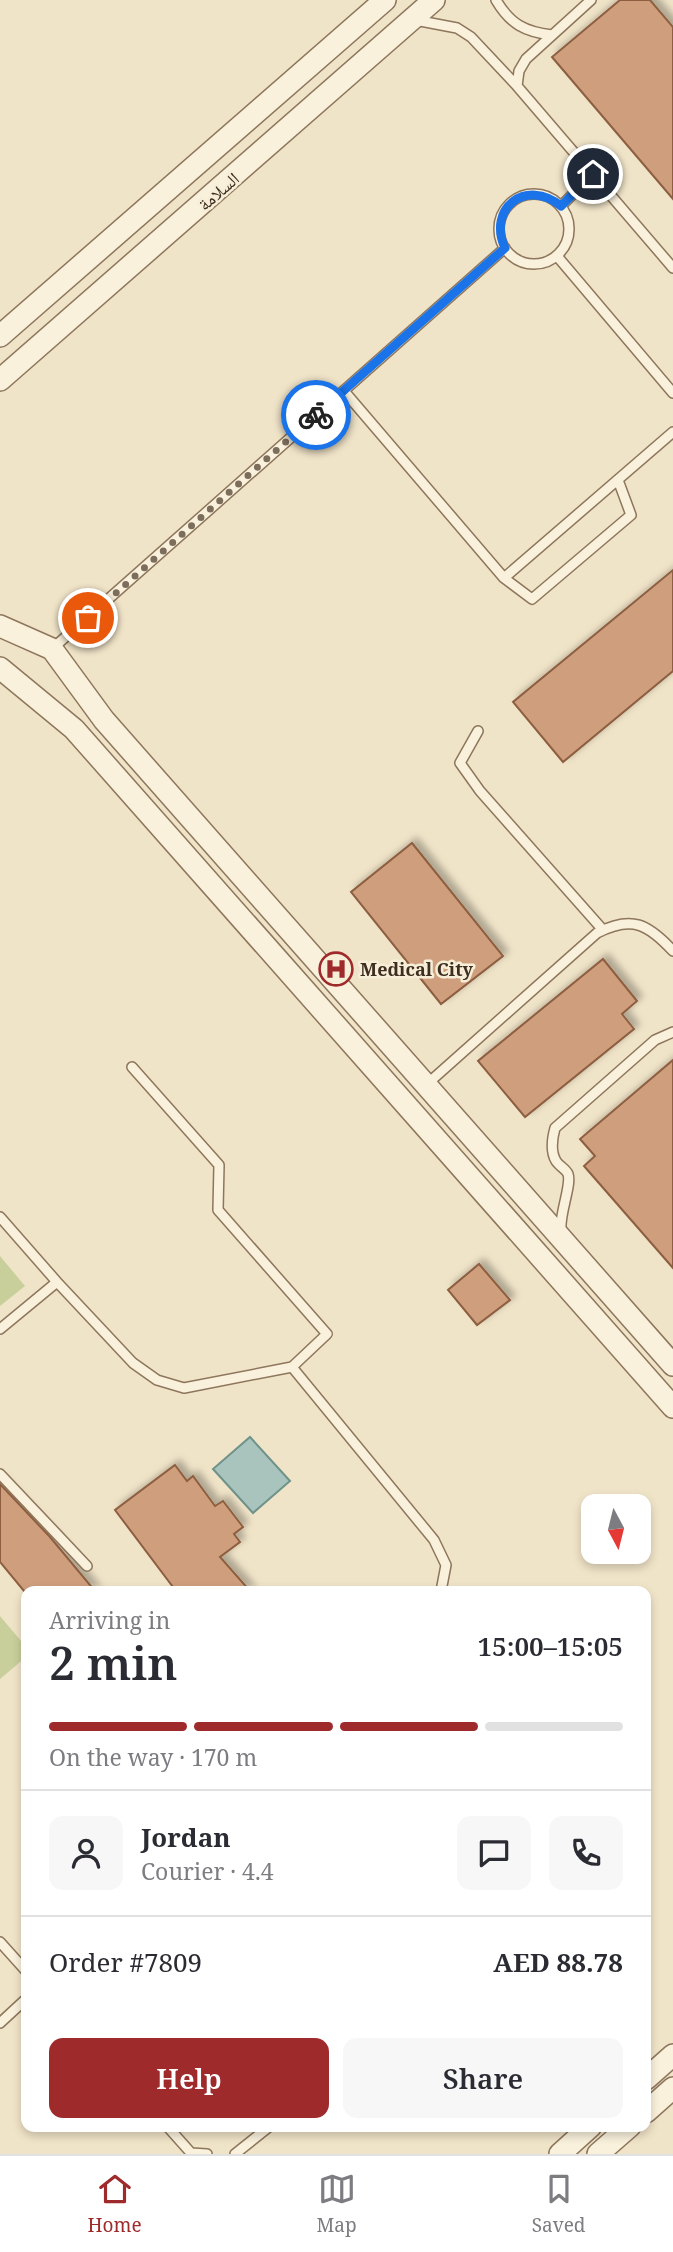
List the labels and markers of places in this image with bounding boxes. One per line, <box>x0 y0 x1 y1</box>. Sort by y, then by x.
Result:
pin <box>563 144 623 204</box>
pin <box>58 588 118 648</box>
hospital icon: Medical City <box>317 950 355 988</box>
place label: Medical City <box>360 957 473 981</box>

